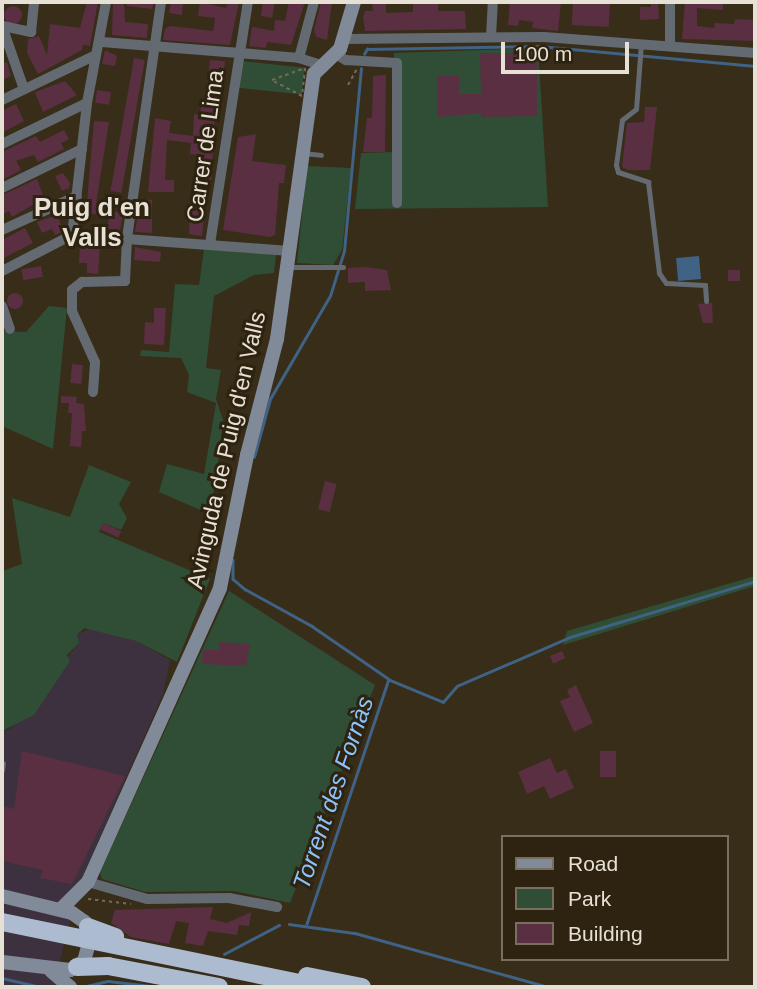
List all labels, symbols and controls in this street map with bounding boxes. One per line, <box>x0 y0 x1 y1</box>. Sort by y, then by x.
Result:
scale bar <box>505 28 633 72</box>
text: 100 m <box>514 42 572 65</box>
street label: Carrer de Lima <box>181 68 229 224</box>
district label: Puig d'en Valls <box>34 192 150 254</box>
street label: Avinguda de Puig d'en Valls <box>181 309 271 591</box>
water label: Torrent des Fornàs <box>287 693 379 893</box>
legend <box>502 835 729 961</box>
text: Road <box>568 852 618 875</box>
text: Park <box>568 887 611 910</box>
text: Building <box>568 922 643 945</box>

